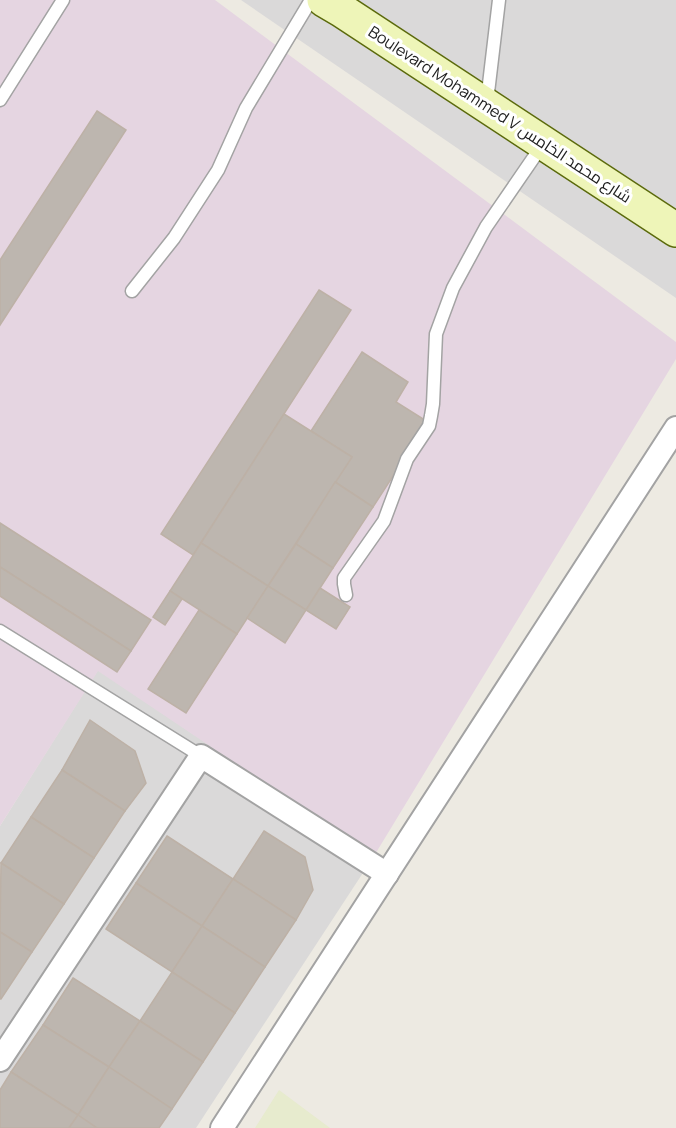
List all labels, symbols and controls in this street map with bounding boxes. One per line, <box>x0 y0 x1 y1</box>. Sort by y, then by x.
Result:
street label: Boulevard Mohammed V شارع محمد الخامس <box>364 20 636 208</box>

